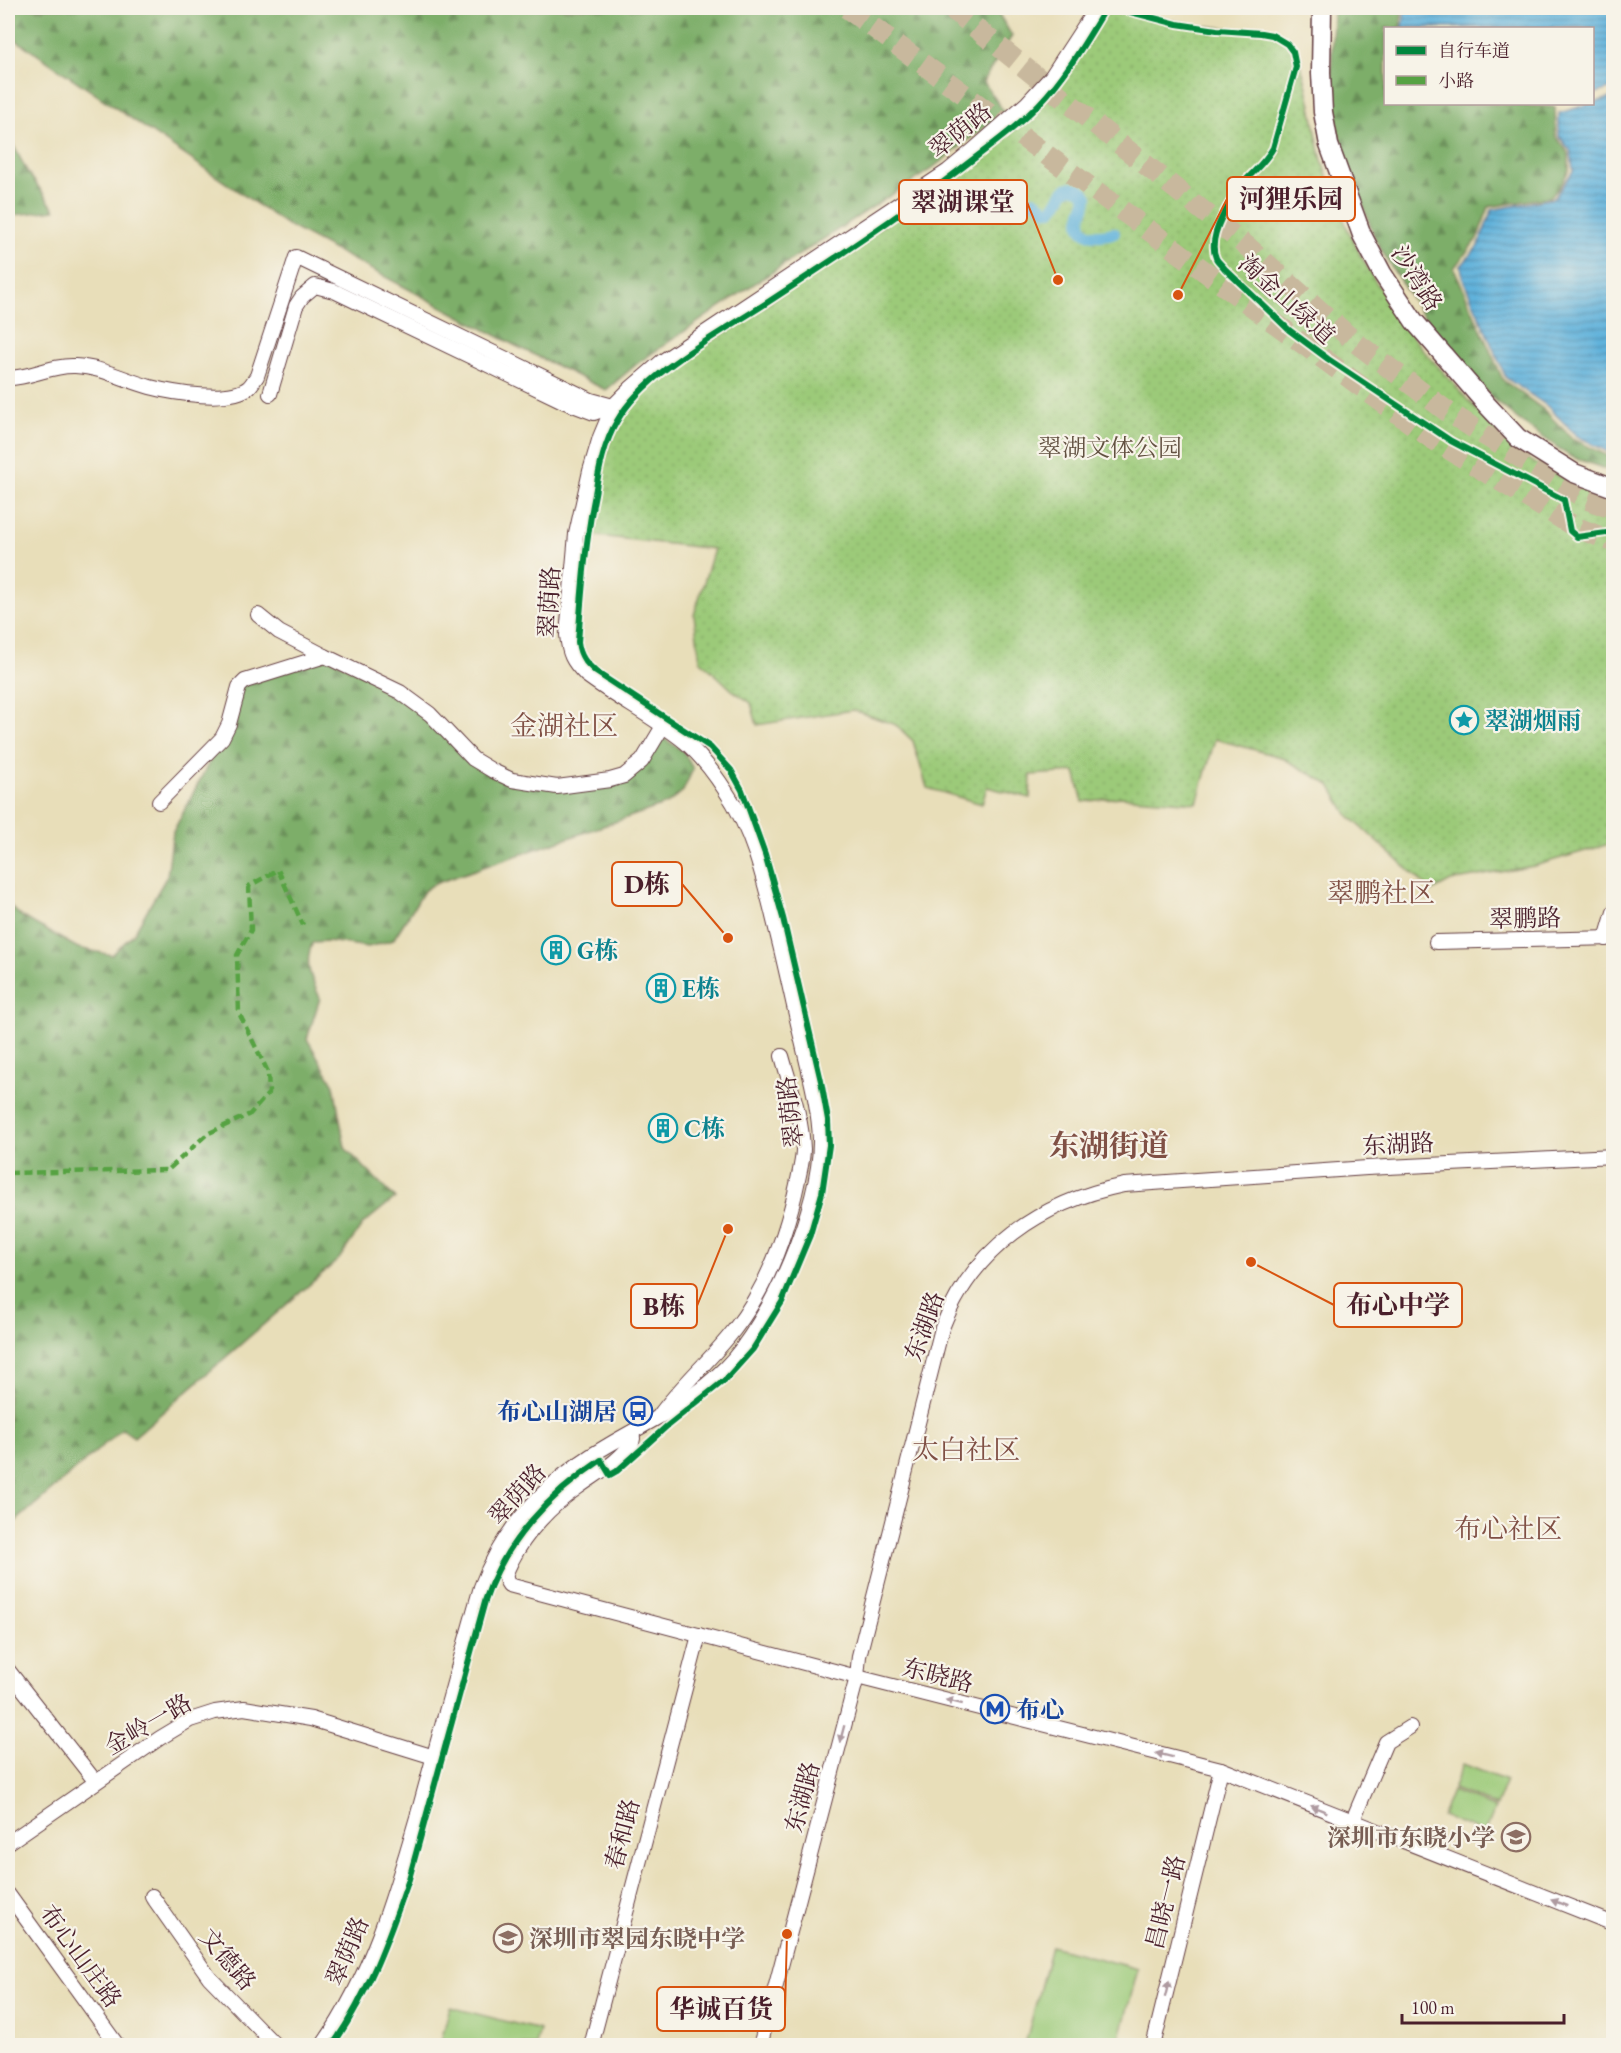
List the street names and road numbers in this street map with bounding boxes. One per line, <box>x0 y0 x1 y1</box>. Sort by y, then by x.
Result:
street label: 翠荫路 <box>922 95 998 165</box>
street label: 沙湾路 <box>1384 239 1450 317</box>
street label: 淘金山绿道 <box>1232 247 1342 351</box>
street label: 翠荫路 <box>532 565 566 639</box>
street label: 翠鹏路 <box>1489 902 1561 934</box>
street label: 翠荫路 <box>770 1074 810 1150</box>
street label: 东湖路 <box>1361 1127 1435 1161</box>
street label: 东湖路 <box>897 1287 951 1365</box>
street label: 翠荫路 <box>481 1457 553 1531</box>
street label: 东晓路 <box>899 1651 977 1699</box>
street label: 金岭一路 <box>99 1687 197 1761</box>
street label: 东湖路 <box>778 1758 826 1836</box>
street label: 春和路 <box>598 1795 646 1873</box>
street label: 昌晓一路 <box>1138 1852 1192 1952</box>
street label: 布心山庄路 <box>33 1898 129 2014</box>
street label: 翠荫路 <box>319 1912 375 1990</box>
street label: 文德路 <box>193 1921 263 1997</box>

